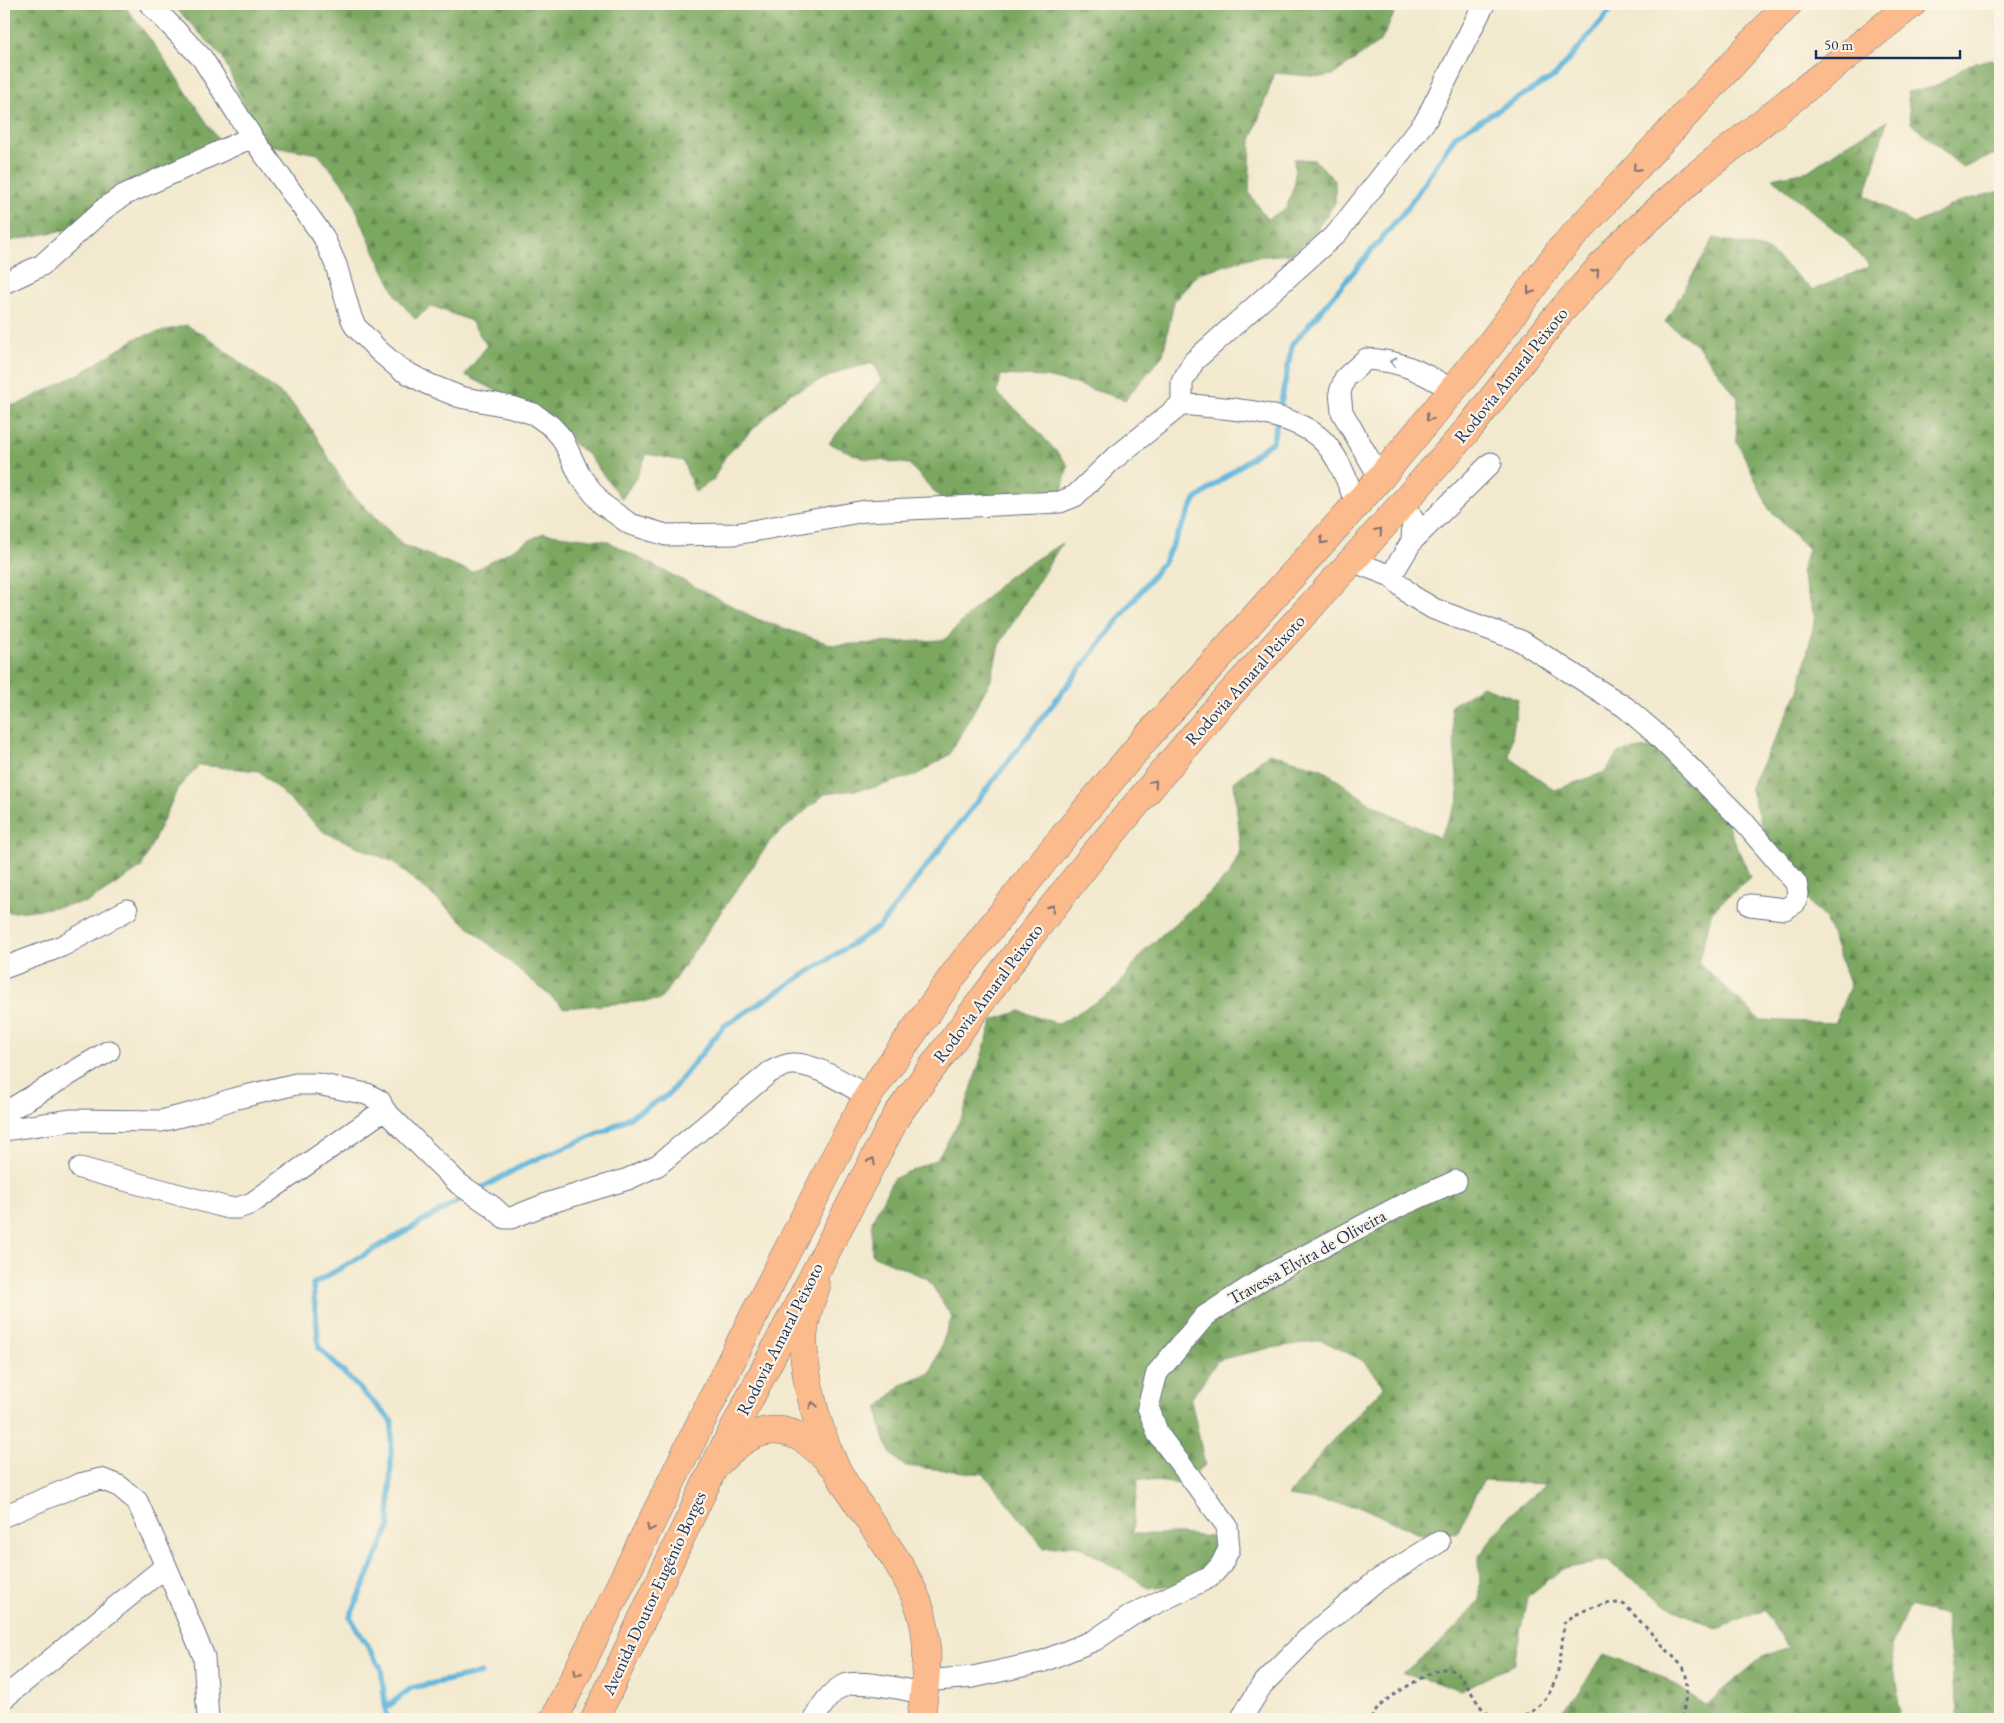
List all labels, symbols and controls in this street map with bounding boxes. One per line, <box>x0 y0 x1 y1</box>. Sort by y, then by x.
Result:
scale bar <box>1816 28 1960 60</box>
text: 50 m <box>1824 35 1853 54</box>
one-way arrow <box>1632 162 1641 171</box>
one-way arrow <box>1590 269 1599 278</box>
one-way arrow <box>1527 285 1536 295</box>
street label: Rodovia Amaral Peixoto <box>1449 302 1573 447</box>
one-way arrow <box>1388 357 1397 368</box>
one-way arrow <box>1426 412 1434 421</box>
one-way arrow <box>1373 527 1382 536</box>
one-way arrow <box>1320 536 1329 545</box>
street label: Rodovia Amaral Peixoto <box>1180 609 1310 750</box>
one-way arrow <box>1149 779 1158 788</box>
one-way arrow <box>1046 905 1055 914</box>
street label: Rodovia Amaral Peixoto <box>928 918 1048 1067</box>
one-way arrow <box>866 1157 876 1166</box>
street label: Travessa Elvira de Oliveira <box>1223 1203 1391 1310</box>
street label: Rodovia Amaral Peixoto <box>731 1258 828 1419</box>
one-way arrow <box>808 1401 818 1410</box>
street label: Avenida Doutor Eugênio Borges <box>596 1487 711 1699</box>
one-way arrow <box>645 1523 656 1532</box>
one-way arrow <box>573 1668 583 1677</box>

